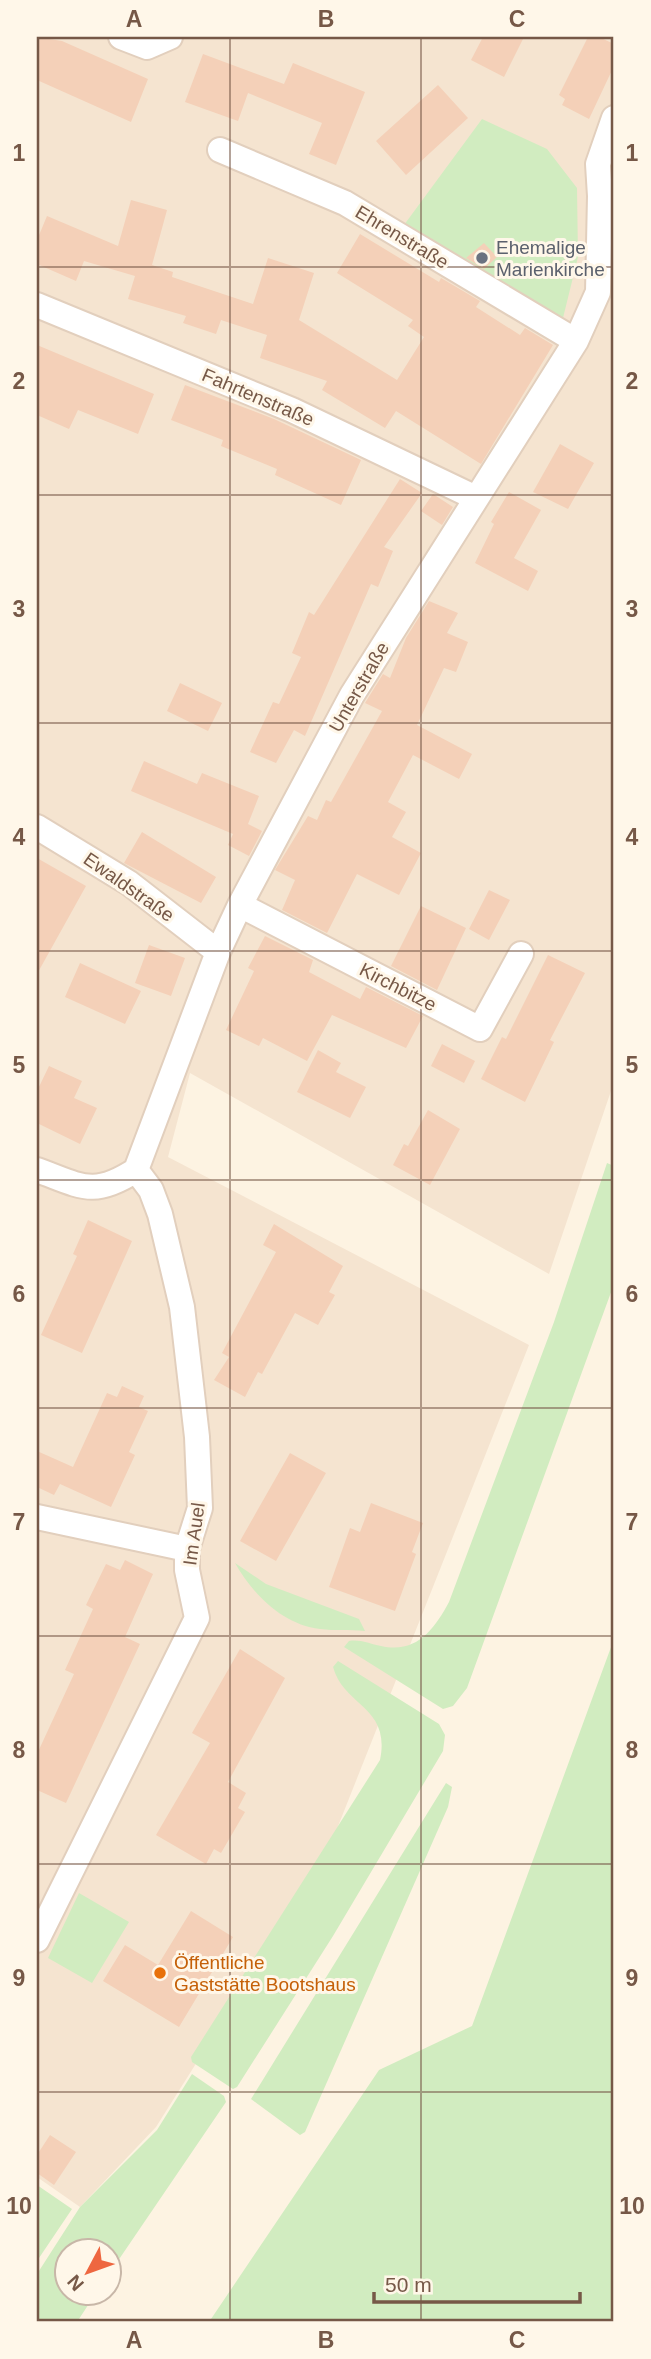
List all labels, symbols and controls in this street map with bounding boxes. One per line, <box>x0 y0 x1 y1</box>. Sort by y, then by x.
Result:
text: A <box>126 6 142 32</box>
text: B <box>318 6 334 32</box>
text: C <box>509 6 525 32</box>
text: 1 <box>13 140 26 166</box>
text: 1 <box>626 140 639 166</box>
street label: Ehrenstraße <box>352 201 452 273</box>
place label: Ehemalige Marienkirche <box>496 237 605 280</box>
marker: Ehemalige Marienkirche <box>474 250 490 266</box>
street label: Fahrtenstraße <box>199 364 317 430</box>
text: 2 <box>13 368 25 394</box>
text: 2 <box>626 368 638 394</box>
text: 3 <box>13 596 25 622</box>
text: 3 <box>626 596 638 622</box>
street label: Unterstraße <box>325 638 393 736</box>
text: 4 <box>13 824 26 850</box>
text: 4 <box>626 824 639 850</box>
street label: Ewaldstraße <box>80 848 178 926</box>
street label: Kirchbitze <box>356 959 440 1015</box>
text: 5 <box>13 1052 26 1078</box>
text: 5 <box>626 1052 639 1078</box>
text: 6 <box>13 1281 25 1307</box>
text: 6 <box>626 1281 638 1307</box>
street label: Im Auel <box>179 1501 209 1567</box>
text: 7 <box>13 1509 25 1535</box>
text: 7 <box>626 1509 638 1535</box>
text: 8 <box>13 1737 26 1763</box>
text: 8 <box>626 1737 639 1763</box>
place label: Öffentliche Gaststätte Bootshaus <box>174 1952 356 1995</box>
text: 9 <box>13 1965 25 1991</box>
marker: Öffentliche Gaststätte Bootshaus <box>152 1965 168 1981</box>
text: 9 <box>626 1965 638 1991</box>
text: 10 <box>6 2193 32 2219</box>
text: 10 <box>619 2193 645 2219</box>
north arrow <box>52 2236 122 2306</box>
scale bar <box>374 2261 581 2305</box>
text: N <box>63 2271 88 2295</box>
text: 50 m <box>385 2273 432 2296</box>
text: A <box>126 2327 142 2353</box>
text: B <box>318 2327 334 2353</box>
text: C <box>509 2327 525 2353</box>

